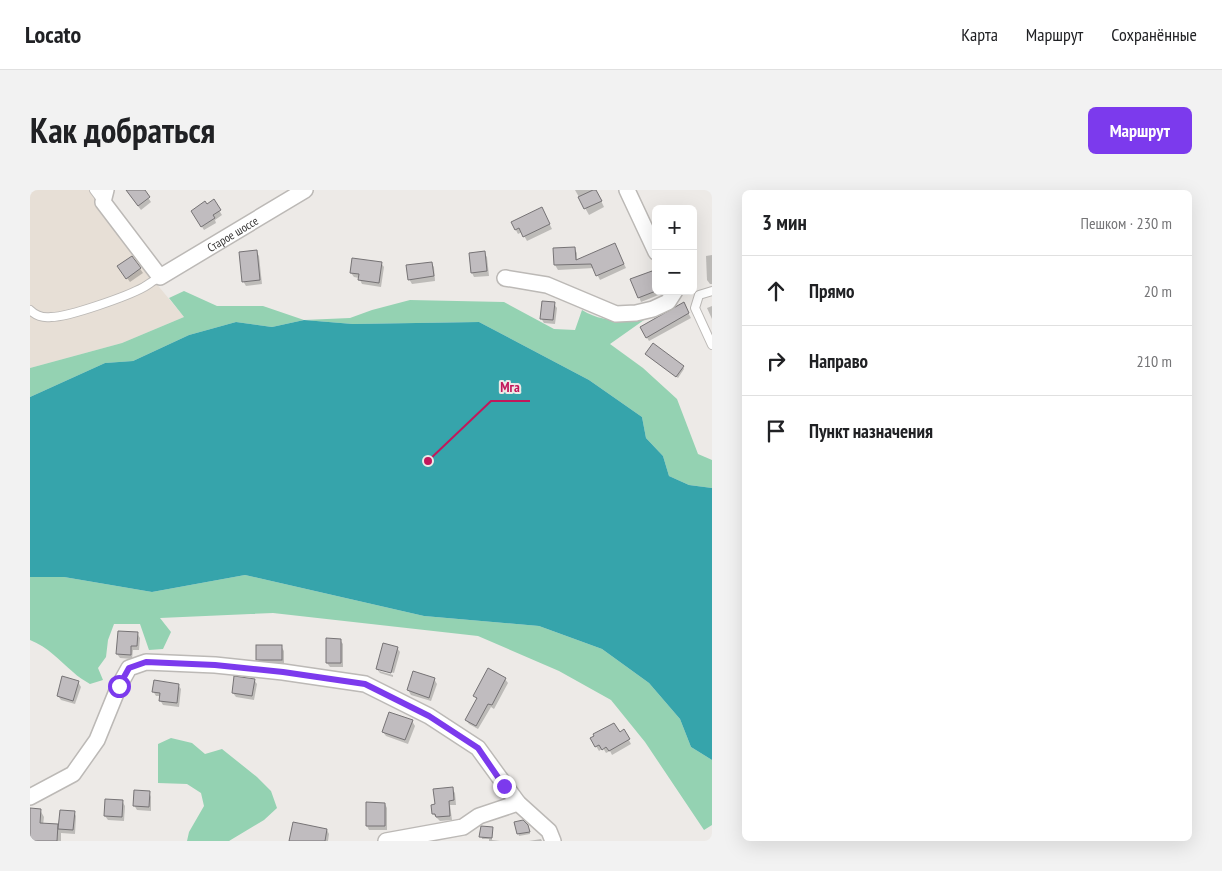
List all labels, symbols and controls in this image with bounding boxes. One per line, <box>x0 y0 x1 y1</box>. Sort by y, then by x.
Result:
text: Locato <box>25 19 81 50</box>
text: Карта <box>961 23 998 46</box>
text: Маршрут <box>1026 23 1083 46</box>
text: Сохранённые <box>1111 23 1197 46</box>
text: Как добраться <box>30 107 215 153</box>
button: Маршрут <box>1088 107 1192 154</box>
map controls <box>652 205 697 295</box>
button: + <box>652 205 697 250</box>
text: 3 мин <box>762 209 807 236</box>
street label: Старое шоссе <box>204 212 261 255</box>
text: Пешком · 230 m <box>1081 213 1172 233</box>
button: − <box>652 250 697 295</box>
icon: ahead <box>762 277 790 305</box>
text: Прямо <box>809 279 854 303</box>
text: 20 m <box>1144 281 1172 301</box>
icon: right <box>762 347 790 375</box>
text: Направо <box>809 349 868 373</box>
text: 210 m <box>1137 351 1172 371</box>
callout: Мга <box>491 372 530 401</box>
text: Мга <box>500 378 520 396</box>
icon: arrive <box>762 417 790 445</box>
text: Пункт назначения <box>809 419 933 443</box>
route start <box>108 675 131 698</box>
route end <box>493 775 516 798</box>

